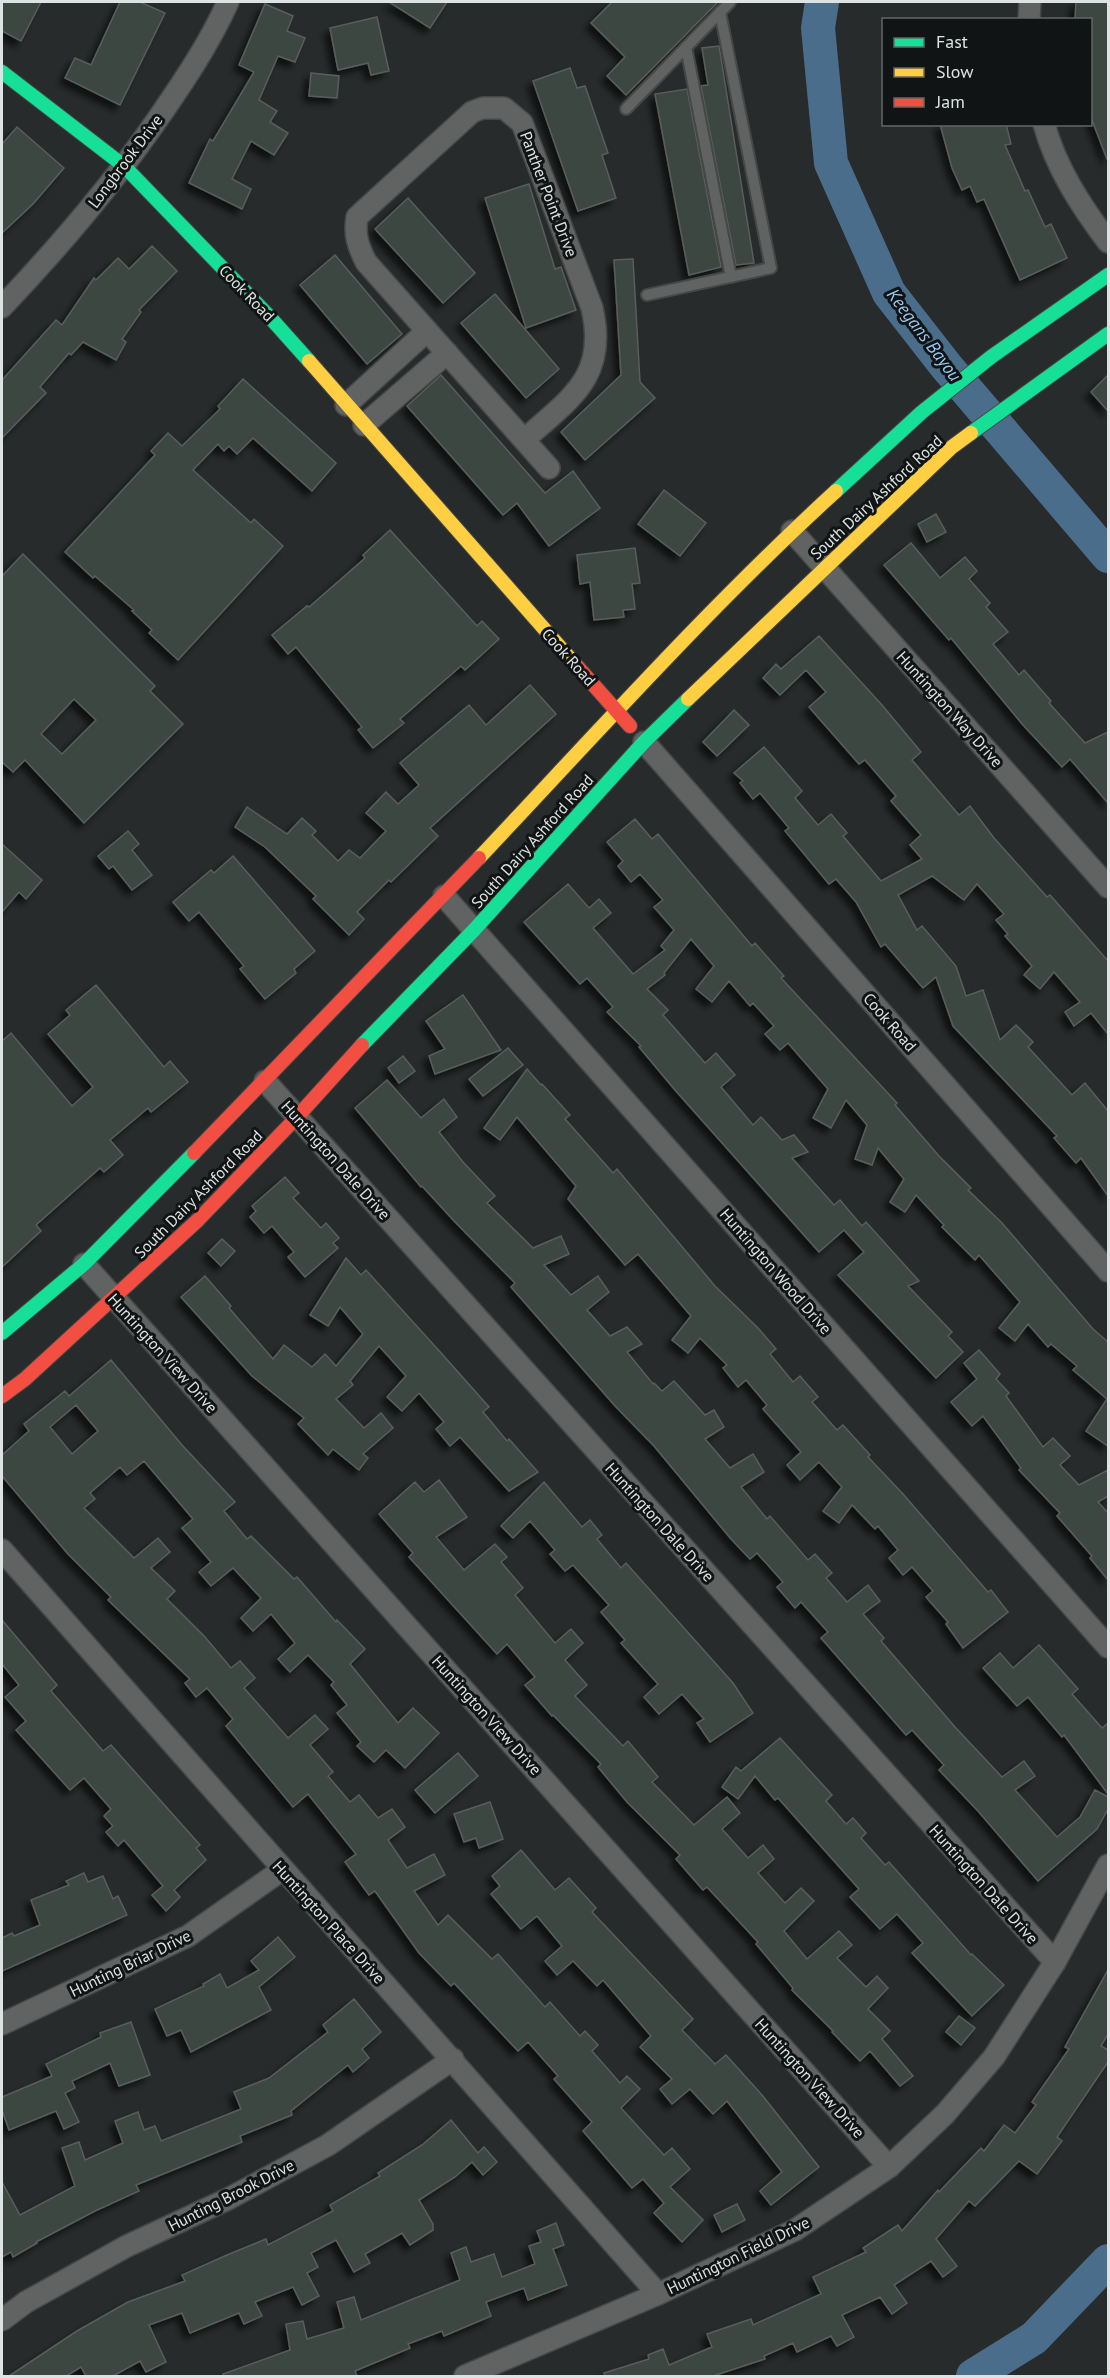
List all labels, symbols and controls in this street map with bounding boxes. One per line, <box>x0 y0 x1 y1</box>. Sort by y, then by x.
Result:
legend <box>882 18 1092 126</box>
text: Fast <box>936 30 968 53</box>
text: Slow <box>936 60 974 83</box>
text: Jam <box>935 90 965 113</box>
street label: Longbrook Drive <box>83 110 167 212</box>
street label: Panther Point Drive <box>516 129 582 259</box>
street label: Cook Road <box>215 260 279 326</box>
water label: Keegans Bayou <box>882 284 967 386</box>
street label: South Dairy Ashford Road <box>806 431 946 563</box>
street label: Cook Road <box>538 624 600 690</box>
street label: Huntington Way Drive <box>893 647 1007 771</box>
street label: South Dairy Ashford Road <box>467 770 597 912</box>
street label: Cook Road <box>859 989 921 1055</box>
street label: Huntington Dale Drive <box>277 1096 395 1224</box>
street label: South Dairy Ashford Road <box>130 1126 266 1262</box>
street label: Huntington Wood Drive <box>716 1204 836 1338</box>
street label: Huntington View Drive <box>104 1289 222 1417</box>
street label: Huntington Dale Drive <box>601 1458 719 1586</box>
street label: Huntington View Drive <box>428 1651 546 1779</box>
street label: Huntington Dale Drive <box>925 1820 1043 1948</box>
street label: Huntington Place Drive <box>268 1856 390 1988</box>
street label: Hunting Briar Drive <box>66 1925 194 2001</box>
street label: Huntington View Drive <box>751 2014 869 2142</box>
street label: Hunting Brook Drive <box>165 2155 297 2235</box>
street label: Huntington Field Drive <box>663 2212 813 2298</box>

